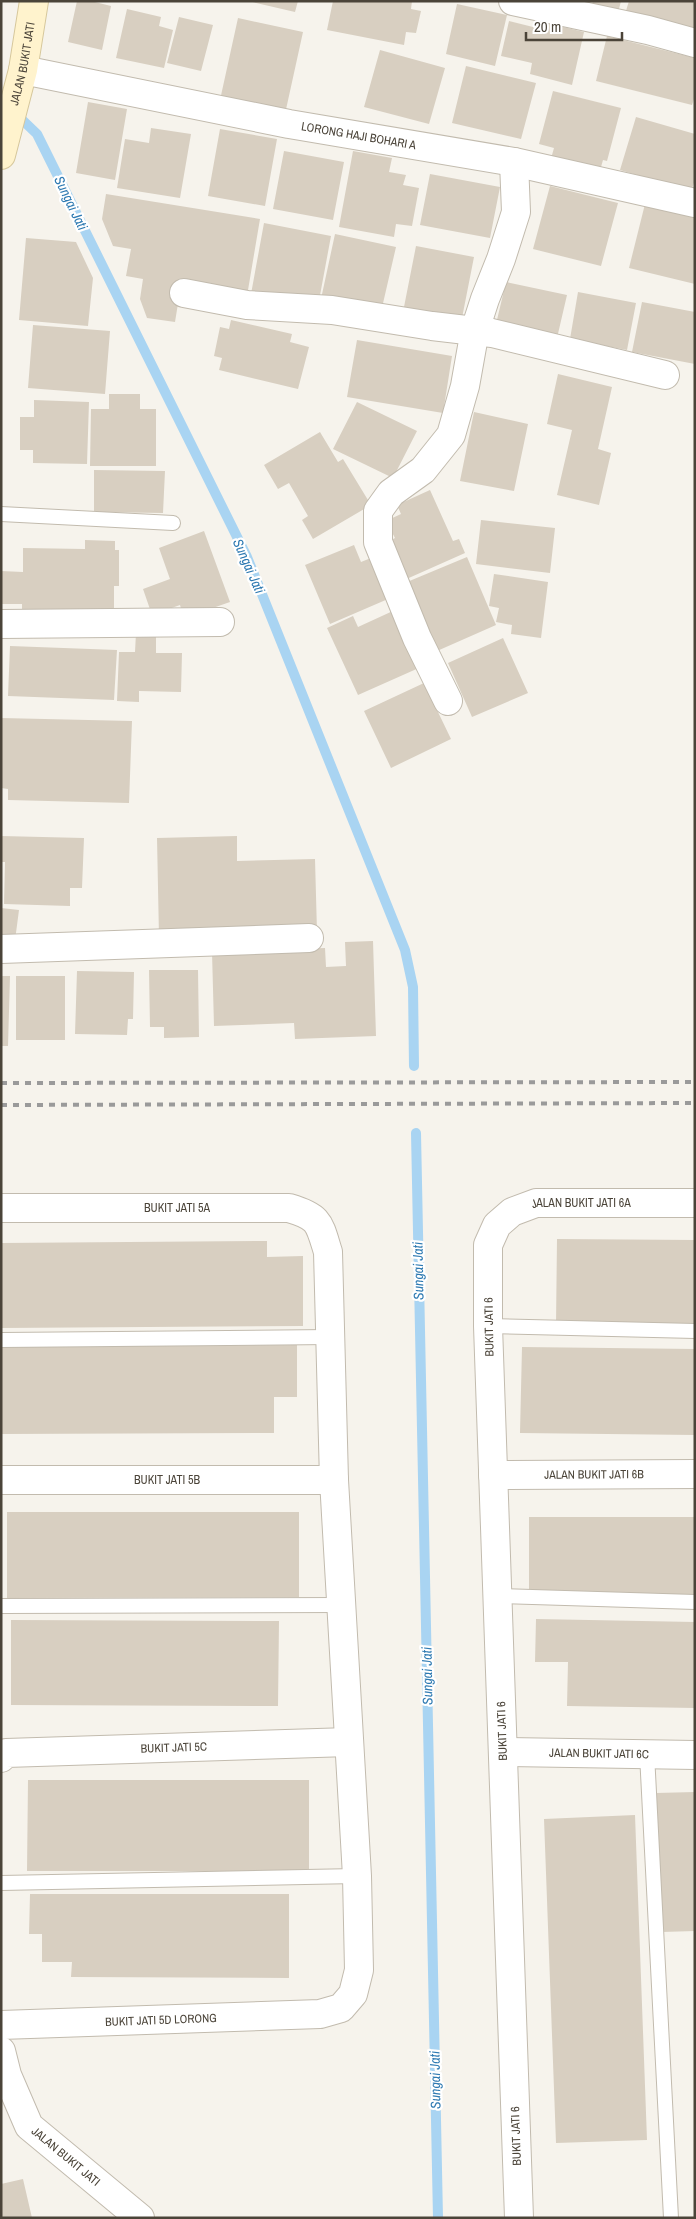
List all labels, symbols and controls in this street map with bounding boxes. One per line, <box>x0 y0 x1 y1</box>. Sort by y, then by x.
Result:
scale bar <box>526 10 622 42</box>
text: 20 m <box>534 16 561 37</box>
street label: JALAN BUKIT JATI <box>6 21 39 107</box>
street label: LORONG HAJI BOHARI A <box>300 118 418 153</box>
water label: Sungai Jati <box>50 173 92 234</box>
water label: Sungai Jati <box>229 536 269 597</box>
street label: JALAN BUKIT JATI 6A <box>529 1195 631 1212</box>
street label: BUKIT JATI 5A <box>144 1200 210 1216</box>
water label: Sungai Jati <box>408 1241 428 1300</box>
street label: BUKIT JATI 6 <box>480 1297 498 1357</box>
street label: JALAN BUKIT JATI 6B <box>544 1466 644 1483</box>
street label: BUKIT JATI 5B <box>134 1472 200 1488</box>
water label: Sungai Jati <box>417 1646 437 1705</box>
street label: BUKIT JATI 6 <box>493 1701 511 1761</box>
street label: BUKIT JATI 5C <box>140 1739 207 1757</box>
street label: JALAN BUKIT JATI 6C <box>549 1745 649 1762</box>
street label: BUKIT JATI 5D LORONG <box>105 2010 217 2030</box>
water label: Sungai Jati <box>425 2050 445 2109</box>
street label: BUKIT JATI 6 <box>507 2106 525 2166</box>
street label: JALAN BUKIT JATI <box>28 2123 103 2190</box>

